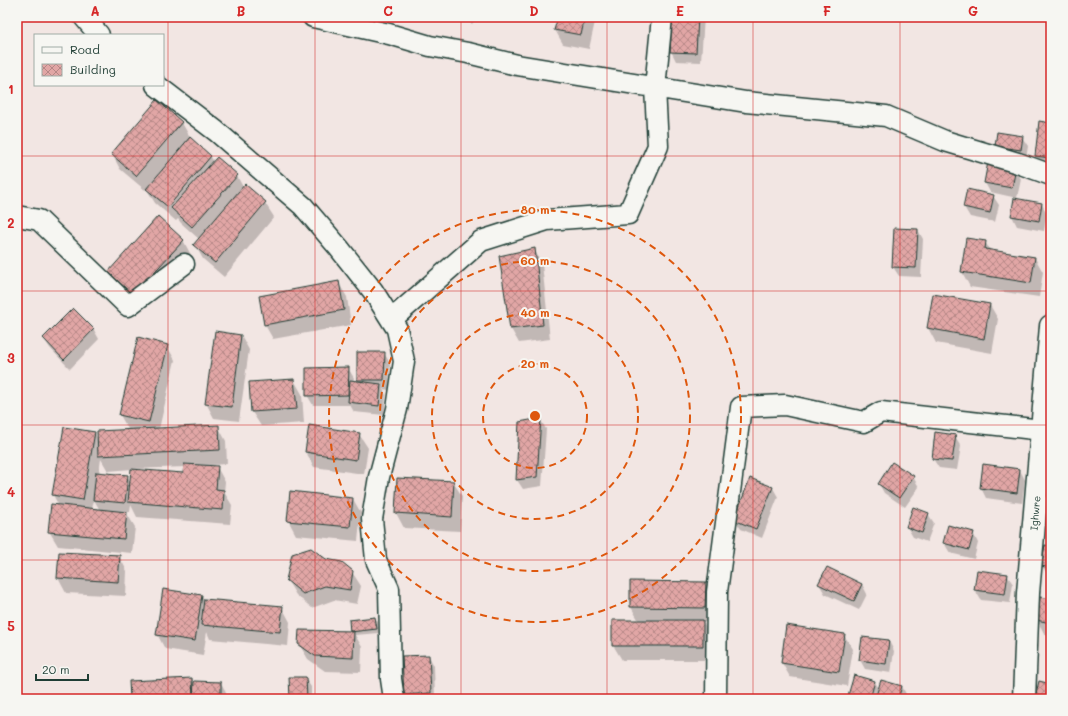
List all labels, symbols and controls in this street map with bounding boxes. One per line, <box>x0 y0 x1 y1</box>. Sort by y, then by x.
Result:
text: A <box>90 2 100 19</box>
text: B <box>237 2 246 19</box>
text: C <box>383 2 393 19</box>
text: D <box>529 2 539 19</box>
text: E <box>676 2 684 19</box>
text: F <box>823 2 831 19</box>
text: G <box>968 2 978 19</box>
legend <box>34 34 164 86</box>
text: Road <box>70 41 100 57</box>
text: Building <box>70 61 116 77</box>
text: 1 <box>8 80 14 97</box>
text: 80 m <box>520 201 550 217</box>
text: 2 <box>7 214 15 231</box>
text: 60 m <box>521 252 549 268</box>
text: 40 m <box>520 304 550 320</box>
text: 3 <box>7 349 15 366</box>
text: 20 m <box>521 355 549 371</box>
centre of rings <box>528 409 542 423</box>
text: 4 <box>7 483 15 500</box>
street label: Ighwre <box>1027 495 1043 531</box>
text: 5 <box>7 617 15 634</box>
scale bar <box>36 656 88 682</box>
text: 20 m <box>42 661 70 677</box>

